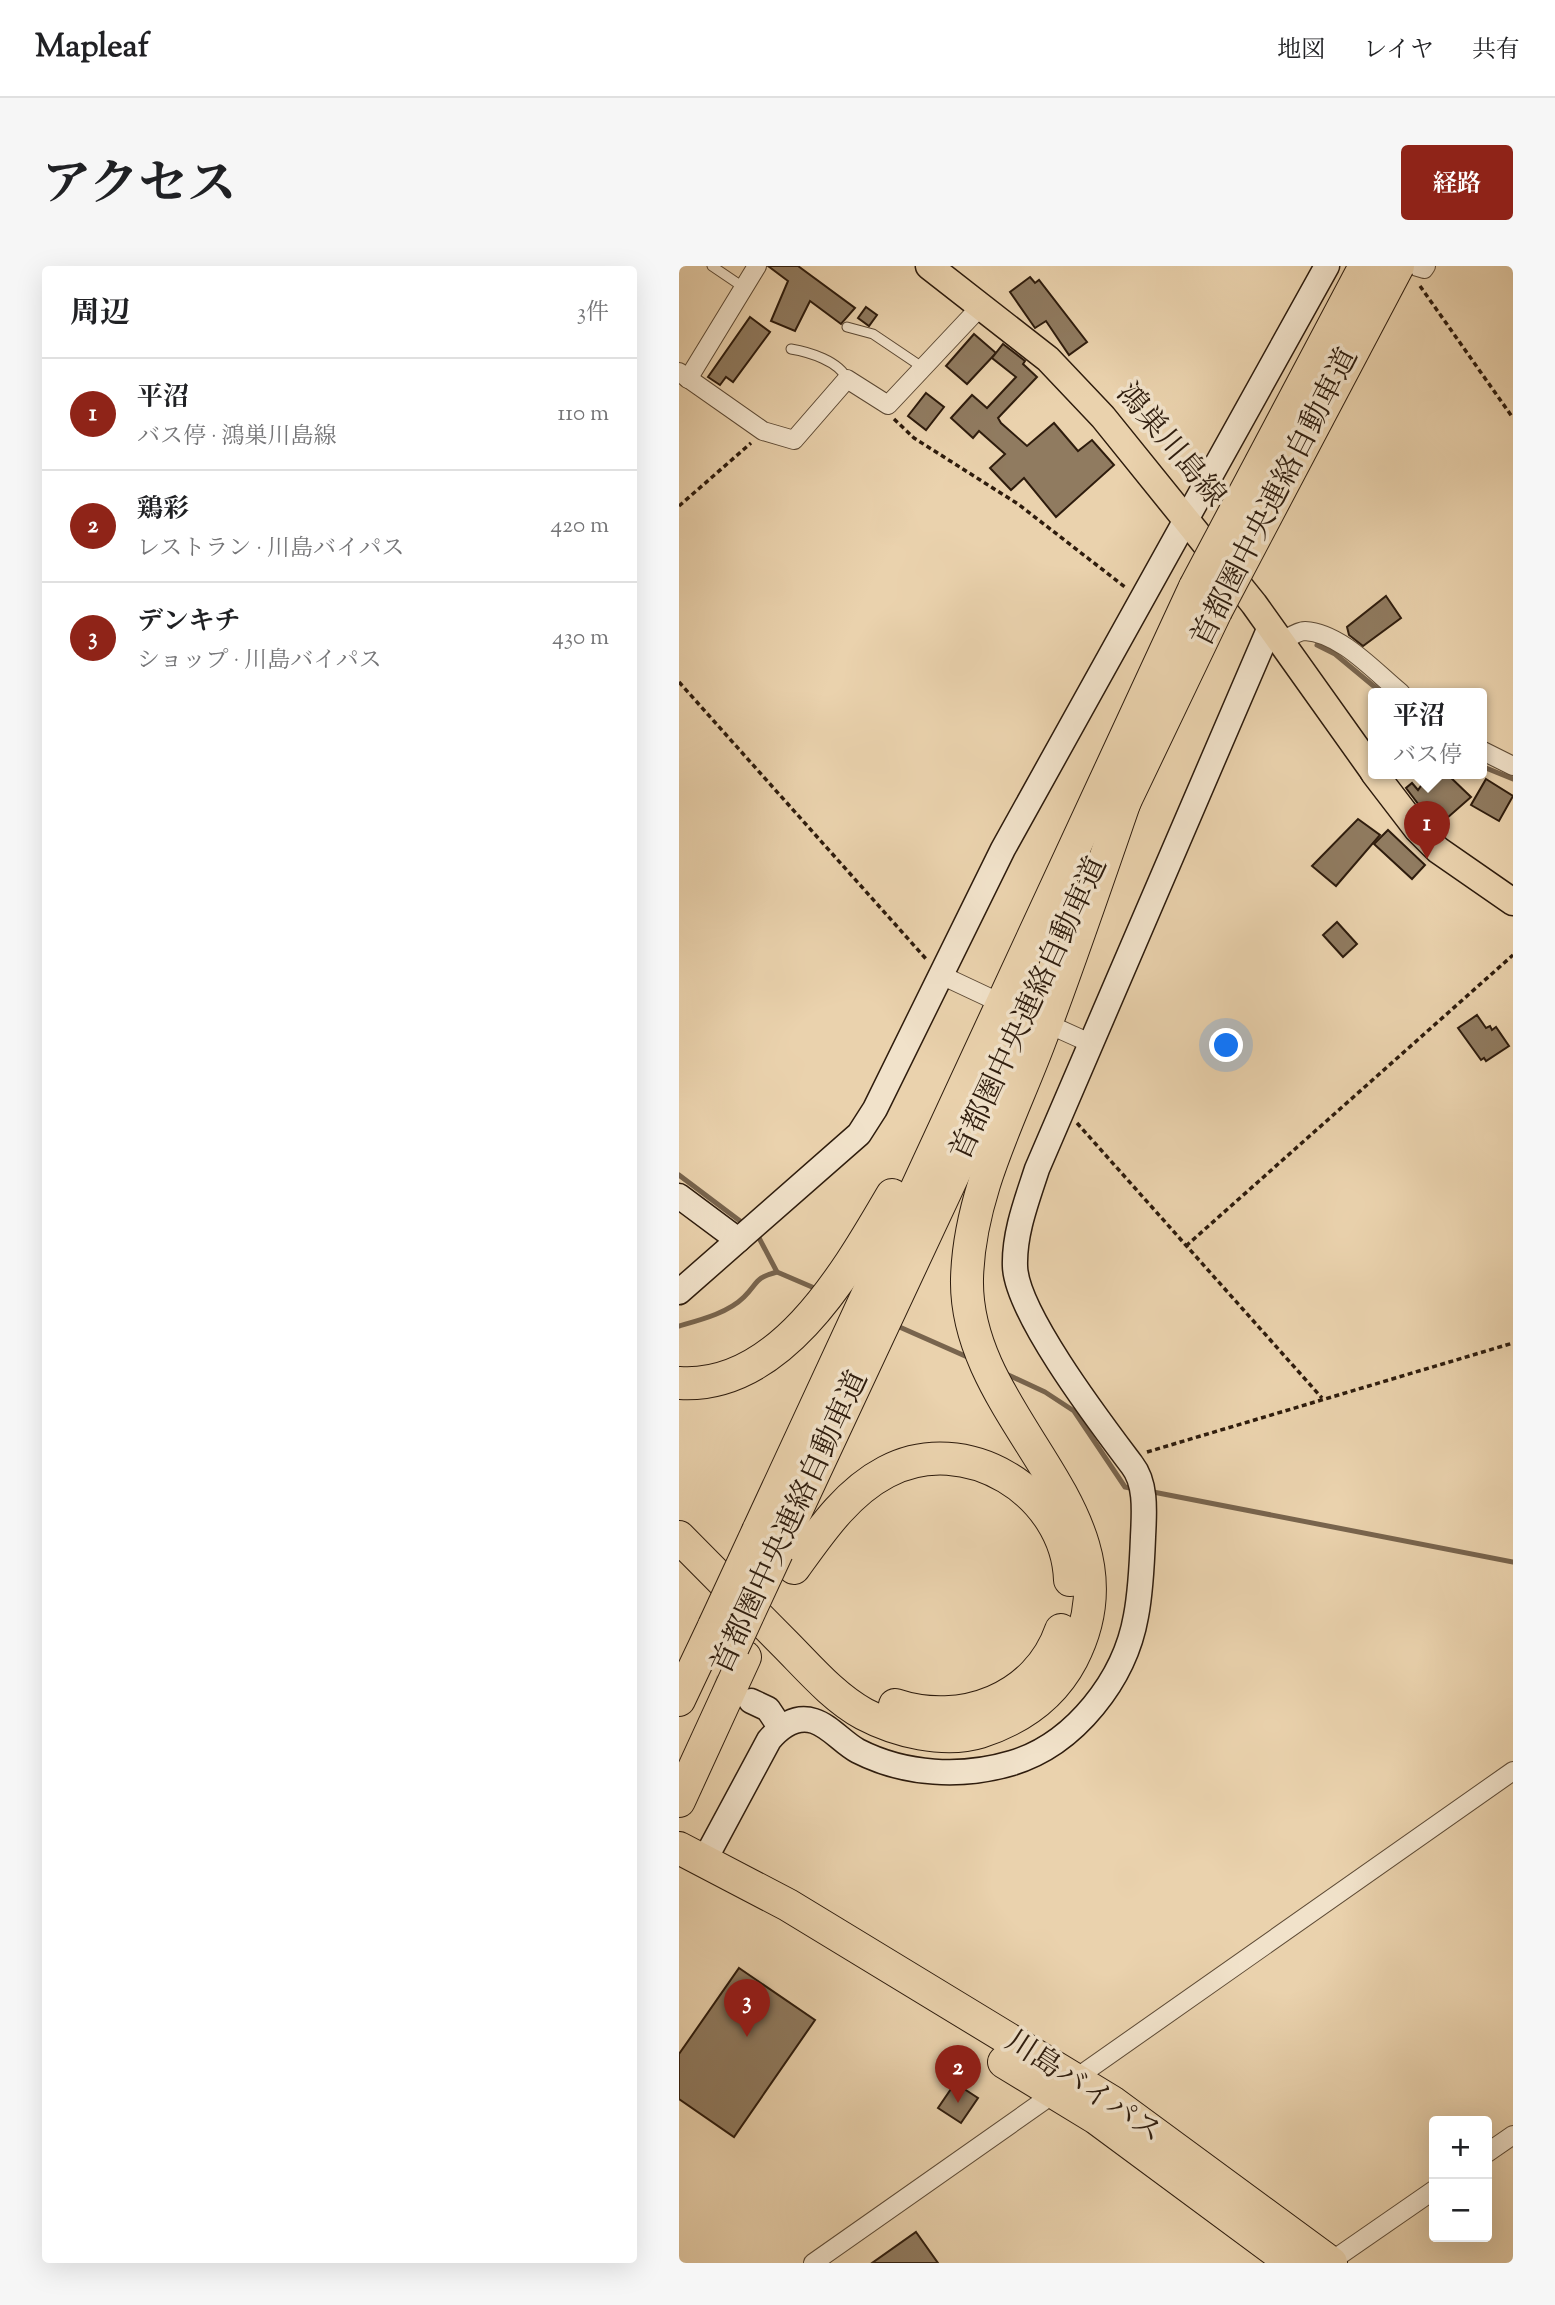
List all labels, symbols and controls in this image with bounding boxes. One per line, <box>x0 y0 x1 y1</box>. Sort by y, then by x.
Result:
text: Mapleaf <box>35 24 149 72</box>
text: 地図 <box>1277 34 1325 68</box>
text: レイヤ <box>1363 34 1434 68</box>
text: 共有 <box>1472 34 1520 68</box>
button: 経路 <box>1401 145 1513 220</box>
text: アクセス <box>42 152 237 222</box>
text: 周辺 <box>70 293 130 336</box>
text: 3件 <box>577 297 609 330</box>
street label: 首都圏中央連絡自動車道 <box>1182 341 1370 655</box>
street label: 鴻巣川島線 <box>1105 375 1235 517</box>
text: 平沼 <box>137 380 189 417</box>
text: 1 <box>89 398 97 431</box>
text: 110 m <box>558 398 609 431</box>
text: バス停 · 鴻巣川島線 <box>137 421 337 454</box>
text: 鶏彩 <box>137 492 189 529</box>
text: 2 <box>88 510 98 543</box>
text: 420 m <box>551 510 609 543</box>
text: レストラン · 川島バイパス <box>137 533 404 566</box>
text: デンキチ <box>137 604 240 641</box>
text: 3 <box>88 622 98 655</box>
text: 430 m <box>552 622 609 655</box>
text: ショップ · 川島バイパス <box>137 645 382 678</box>
popup <box>1368 688 1487 779</box>
text: 平沼 <box>1393 699 1445 736</box>
text: バス停 <box>1393 740 1462 773</box>
pin: 1 <box>1404 801 1450 859</box>
street label: 首都圏中央連絡自動車道 <box>941 850 1119 1168</box>
your location <box>1209 1028 1243 1062</box>
street label: 首都圏中央連絡自動車道 <box>702 1364 880 1682</box>
pin: 3 <box>724 1979 770 2037</box>
street label: 川島バイパス <box>996 2021 1170 2155</box>
pin: 2 <box>935 2045 981 2103</box>
map controls <box>1429 2116 1492 2242</box>
button: + <box>1429 2116 1492 2179</box>
button: − <box>1429 2179 1492 2242</box>

